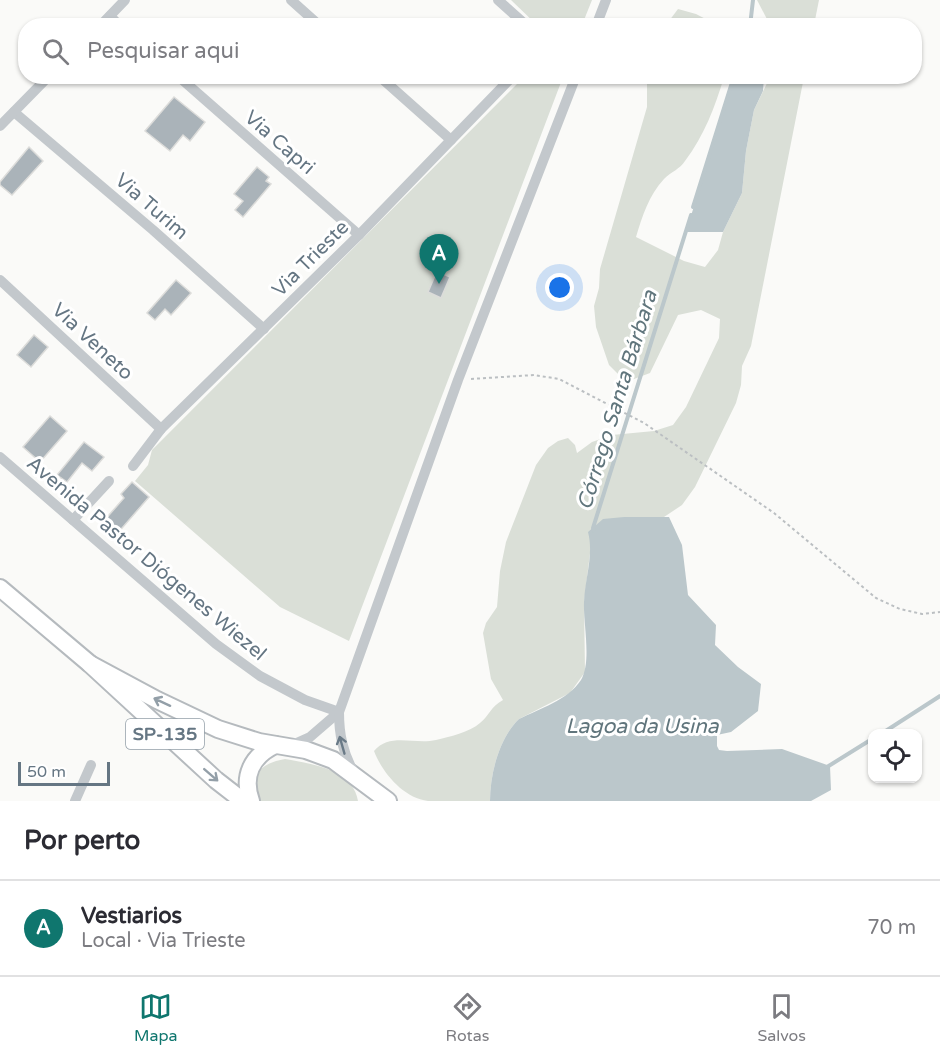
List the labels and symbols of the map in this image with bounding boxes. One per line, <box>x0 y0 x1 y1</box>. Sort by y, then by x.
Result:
street label: Via Capri <box>239 106 319 180</box>
street label: Via Turim <box>110 168 193 245</box>
street label: Via Trieste <box>267 215 354 302</box>
pin: A <box>420 234 458 284</box>
your location <box>545 273 574 302</box>
water label: Córrego Santa Bárbara <box>572 286 663 513</box>
street label: Via Veneto <box>47 298 138 385</box>
street label: Avenida Pastor Diógenes Wiezel <box>22 451 271 666</box>
one-way arrow <box>154 696 172 708</box>
water label: Lagoa da Usina <box>565 714 720 739</box>
road number: SP-135 <box>126 719 204 749</box>
one-way arrow <box>336 736 347 755</box>
scale bar <box>18 759 110 786</box>
one-way arrow <box>203 768 218 782</box>

